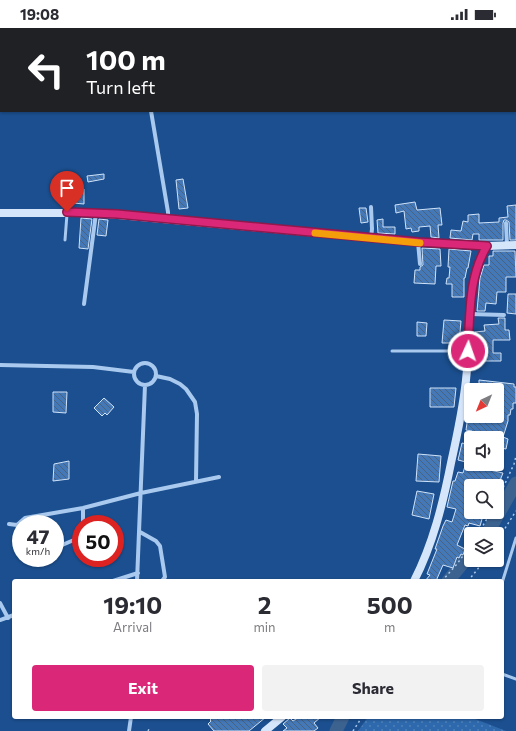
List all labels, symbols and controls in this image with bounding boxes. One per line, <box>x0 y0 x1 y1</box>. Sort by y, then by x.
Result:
text: 19:08 <box>20 5 59 23</box>
text: 100 m <box>86 42 166 76</box>
icon: left <box>20 44 72 96</box>
text: Turn left <box>86 76 155 98</box>
pin <box>50 171 84 212</box>
icon: arrive <box>56 177 78 199</box>
position arrow <box>447 330 489 372</box>
north arrow <box>464 383 504 423</box>
map controls <box>464 383 504 567</box>
button: sound <box>464 431 504 471</box>
button: search <box>464 479 504 519</box>
speed limit sign: 50 <box>72 515 124 567</box>
text: 47 <box>27 524 49 548</box>
button: layers <box>464 527 504 567</box>
text: km/h <box>26 545 50 557</box>
text: 19:10 <box>103 590 162 619</box>
text: 2 <box>258 590 271 619</box>
text: 500 <box>367 590 413 619</box>
text: Arrival <box>113 619 152 635</box>
text: min <box>253 619 276 635</box>
text: m <box>384 619 395 635</box>
button: Exit <box>32 665 254 711</box>
button: Share <box>262 665 484 711</box>

